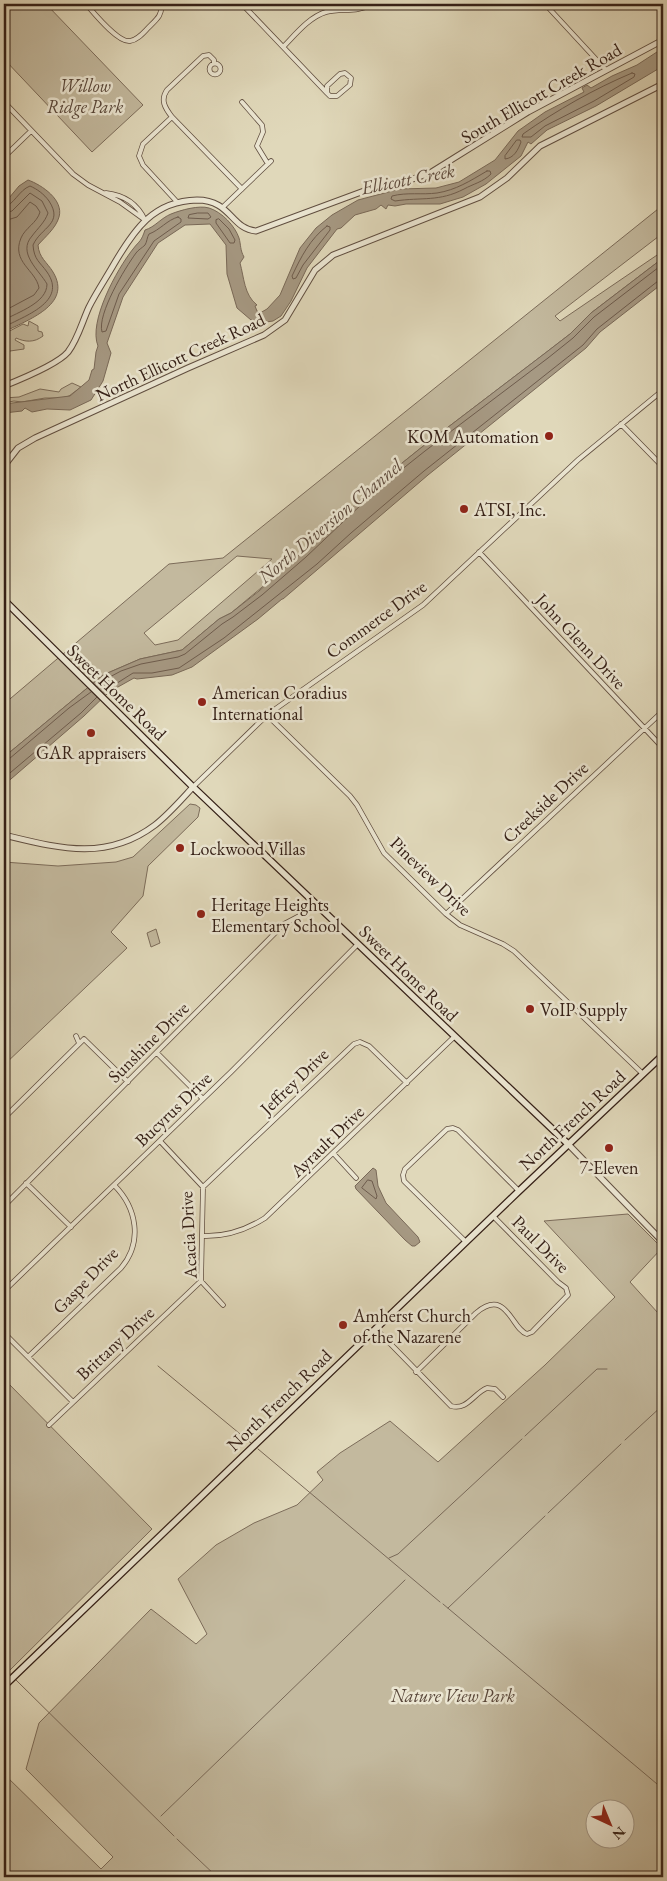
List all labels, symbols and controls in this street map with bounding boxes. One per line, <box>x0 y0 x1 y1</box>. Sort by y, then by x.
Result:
street label: South Ellicott Creek Road <box>457 37 626 148</box>
park label: Willow Ridge Park <box>47 74 123 119</box>
water label: Ellicott Creek <box>358 158 457 201</box>
street label: North Ellicott Creek Road <box>92 307 269 406</box>
place label: KOM Automation <box>407 425 539 448</box>
marker: KOM Automation <box>543 430 555 442</box>
water label: North Diversion Channel <box>252 453 408 590</box>
place label: ATSI, Inc. <box>473 498 546 521</box>
marker: ATSI, Inc. <box>458 503 470 515</box>
street label: Commerce Drive <box>321 575 431 663</box>
street label: John Glenn Drive <box>529 587 631 694</box>
street label: Sweet Home Road <box>63 639 172 746</box>
place label: American Coradius International <box>211 681 347 725</box>
marker: American Coradius International <box>196 696 208 708</box>
marker: GAR appraisers <box>85 727 97 739</box>
place label: GAR appraisers <box>36 741 146 764</box>
street label: Creekside Drive <box>497 756 593 848</box>
street label: Pineview Drive <box>385 831 477 921</box>
place label: Lockwood Villas <box>190 837 306 860</box>
marker: Lockwood Villas <box>174 842 186 854</box>
place label: Heritage Heights Elementary School <box>211 893 340 937</box>
marker: Heritage Heights Elementary School <box>195 908 207 920</box>
street label: Sweet Home Road <box>355 920 464 1027</box>
street label: Sunshine Drive <box>103 997 193 1087</box>
place label: VoIP Supply <box>540 998 627 1021</box>
marker: VoIP Supply <box>524 1003 536 1015</box>
street label: Jeffrey Drive <box>253 1043 333 1121</box>
street label: North French Road <box>514 1064 631 1175</box>
street label: Bucyrus Drive <box>130 1067 216 1151</box>
street label: Ayrault Drive <box>285 1100 369 1183</box>
marker: 7-Eleven <box>603 1142 615 1154</box>
place label: 7-Eleven <box>579 1156 639 1179</box>
street label: Acacia Drive <box>174 1191 202 1280</box>
street label: Paul Drive <box>507 1210 575 1278</box>
street label: Gaspe Drive <box>47 1242 123 1318</box>
street label: Brittany Drive <box>71 1301 159 1385</box>
place label: Amherst Church of the Nazarene <box>352 1304 471 1348</box>
marker: Amherst Church of the Nazarene <box>337 1319 349 1331</box>
street label: North French Road <box>222 1343 337 1456</box>
park label: Nature View Park <box>390 1684 515 1707</box>
north arrow <box>584 1798 634 1848</box>
text: N <box>608 1823 629 1844</box>

